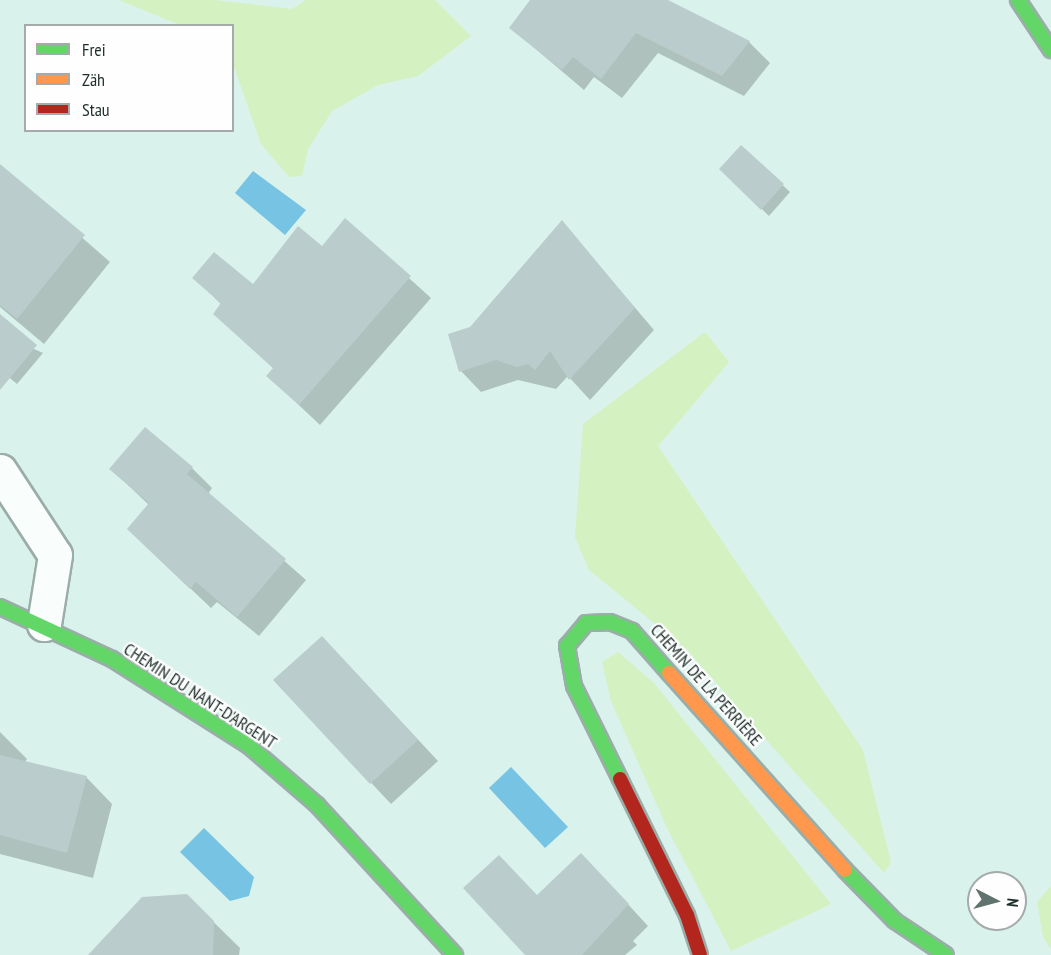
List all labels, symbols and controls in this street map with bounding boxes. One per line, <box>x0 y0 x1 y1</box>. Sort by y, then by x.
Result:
legend <box>24 24 234 132</box>
text: Frei <box>82 38 106 61</box>
text: Zäh <box>82 68 105 91</box>
text: Stau <box>82 98 110 121</box>
street label: CHEMIN DE LA PERRIÈRE <box>645 619 767 751</box>
street label: CHEMIN DU NANT-D'ARGENT <box>119 638 281 754</box>
north arrow <box>967 871 1027 931</box>
text: N <box>1003 897 1023 908</box>

